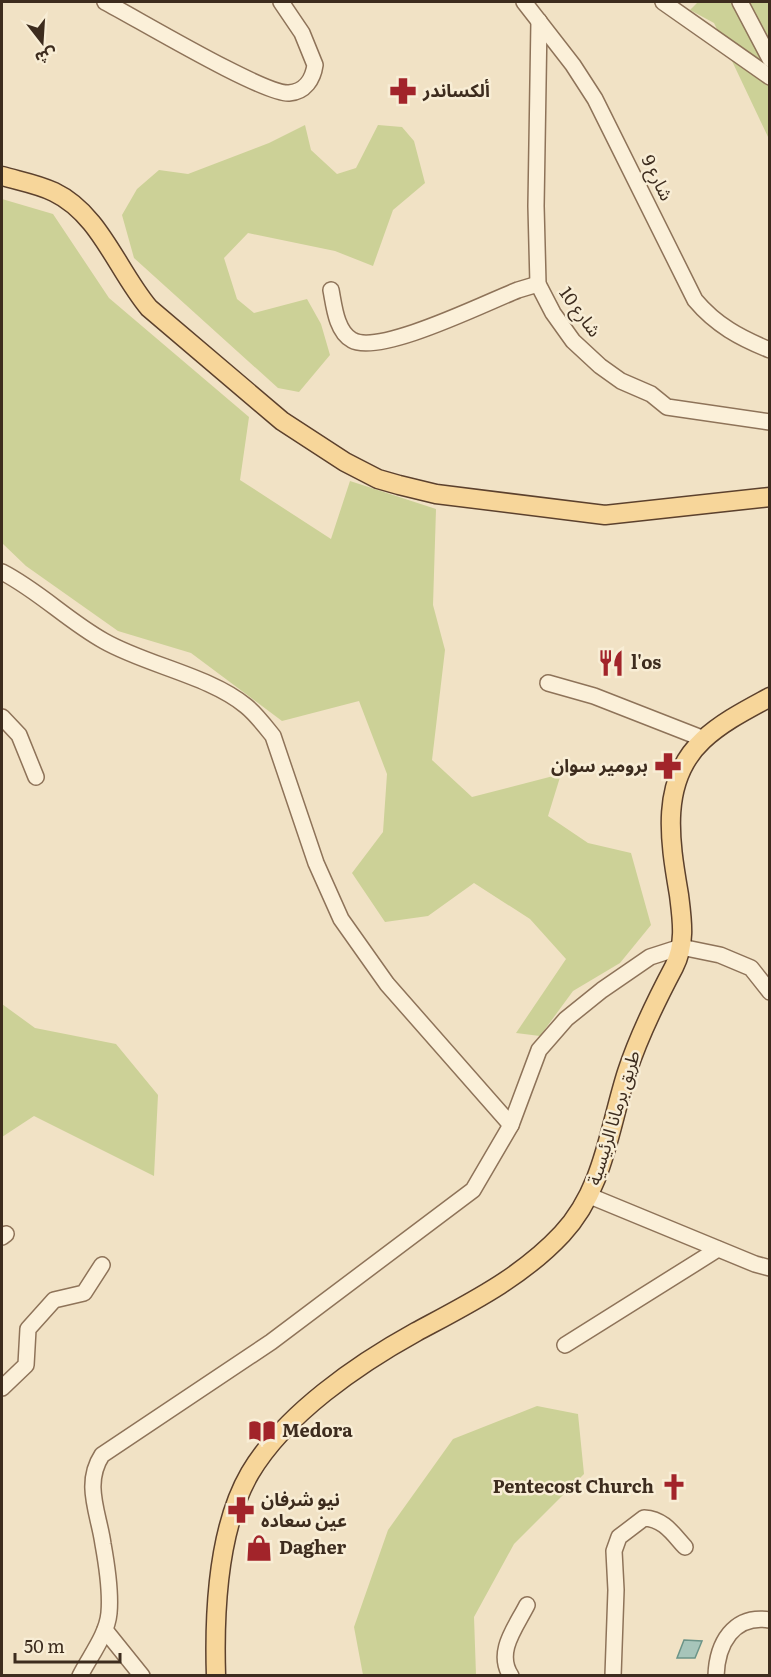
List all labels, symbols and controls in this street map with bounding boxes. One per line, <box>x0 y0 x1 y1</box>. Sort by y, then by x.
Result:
north arrow <box>12 12 72 72</box>
text: ش <box>33 43 61 72</box>
pharmacy icon: ألكساندر <box>388 76 418 106</box>
place label: ألكساندر <box>422 76 490 103</box>
street label: شارع 9 <box>634 150 681 206</box>
street label: شارع 10 <box>552 280 609 343</box>
restaurant icon: l'os <box>596 648 626 678</box>
place label: l'os <box>631 648 661 675</box>
place label: برومير سوان <box>551 751 648 778</box>
pharmacy icon: برومير سوان <box>653 751 683 781</box>
street label: طريق برمانا الرئيسية <box>579 1047 646 1188</box>
library icon: Medora <box>247 1416 277 1446</box>
place label: Medora <box>282 1416 353 1443</box>
place label: Pentecost Church <box>493 1472 654 1499</box>
church icon: Pentecost Church <box>659 1472 689 1502</box>
place label: نيو شرفان عين سعاده <box>261 1485 347 1533</box>
pharmacy icon: نيو شرفان عين سعاده <box>226 1495 256 1525</box>
shop icon: Dagher <box>244 1533 274 1563</box>
place label: Dagher <box>279 1533 346 1560</box>
scale bar <box>15 1626 120 1664</box>
text: 50 m <box>24 1632 65 1659</box>

